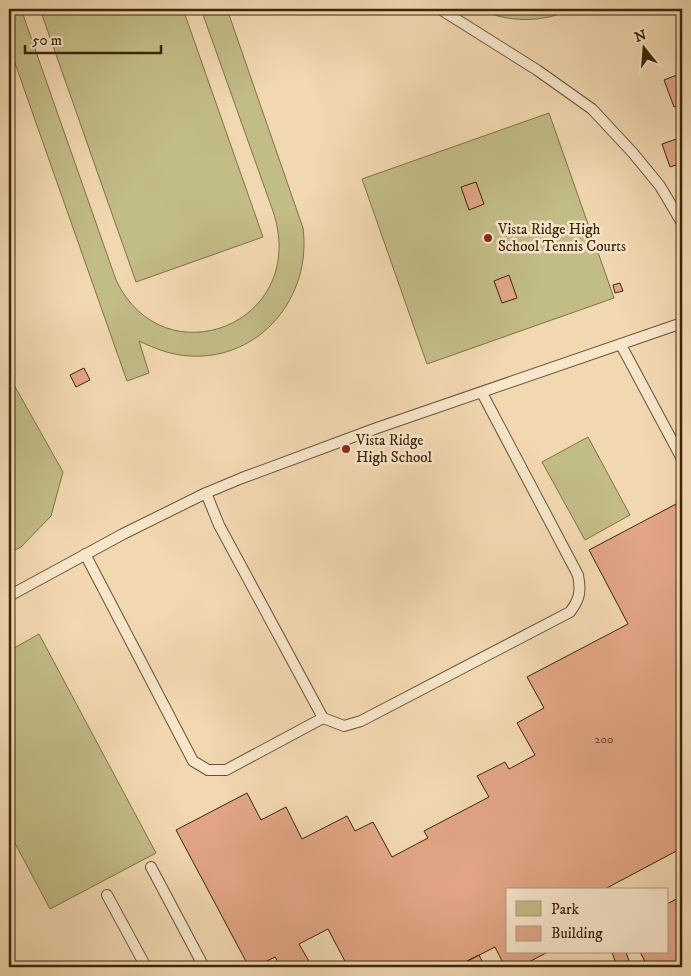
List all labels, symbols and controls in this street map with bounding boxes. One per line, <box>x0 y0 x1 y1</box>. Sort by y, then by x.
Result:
scale bar <box>25 22 161 54</box>
north arrow <box>618 22 668 72</box>
text: N <box>632 26 649 47</box>
text: 50 m <box>32 31 62 50</box>
place label: Vista Ridge High School Tennis Courts <box>497 220 626 256</box>
marker: Vista Ridge High School Tennis Courts <box>482 232 494 244</box>
place label: Vista Ridge High School <box>355 431 433 467</box>
marker: Vista Ridge High School <box>340 443 352 455</box>
house number: 200 <box>595 732 613 747</box>
legend <box>506 888 668 954</box>
text: Park <box>551 900 580 919</box>
text: Building <box>551 924 603 943</box>

